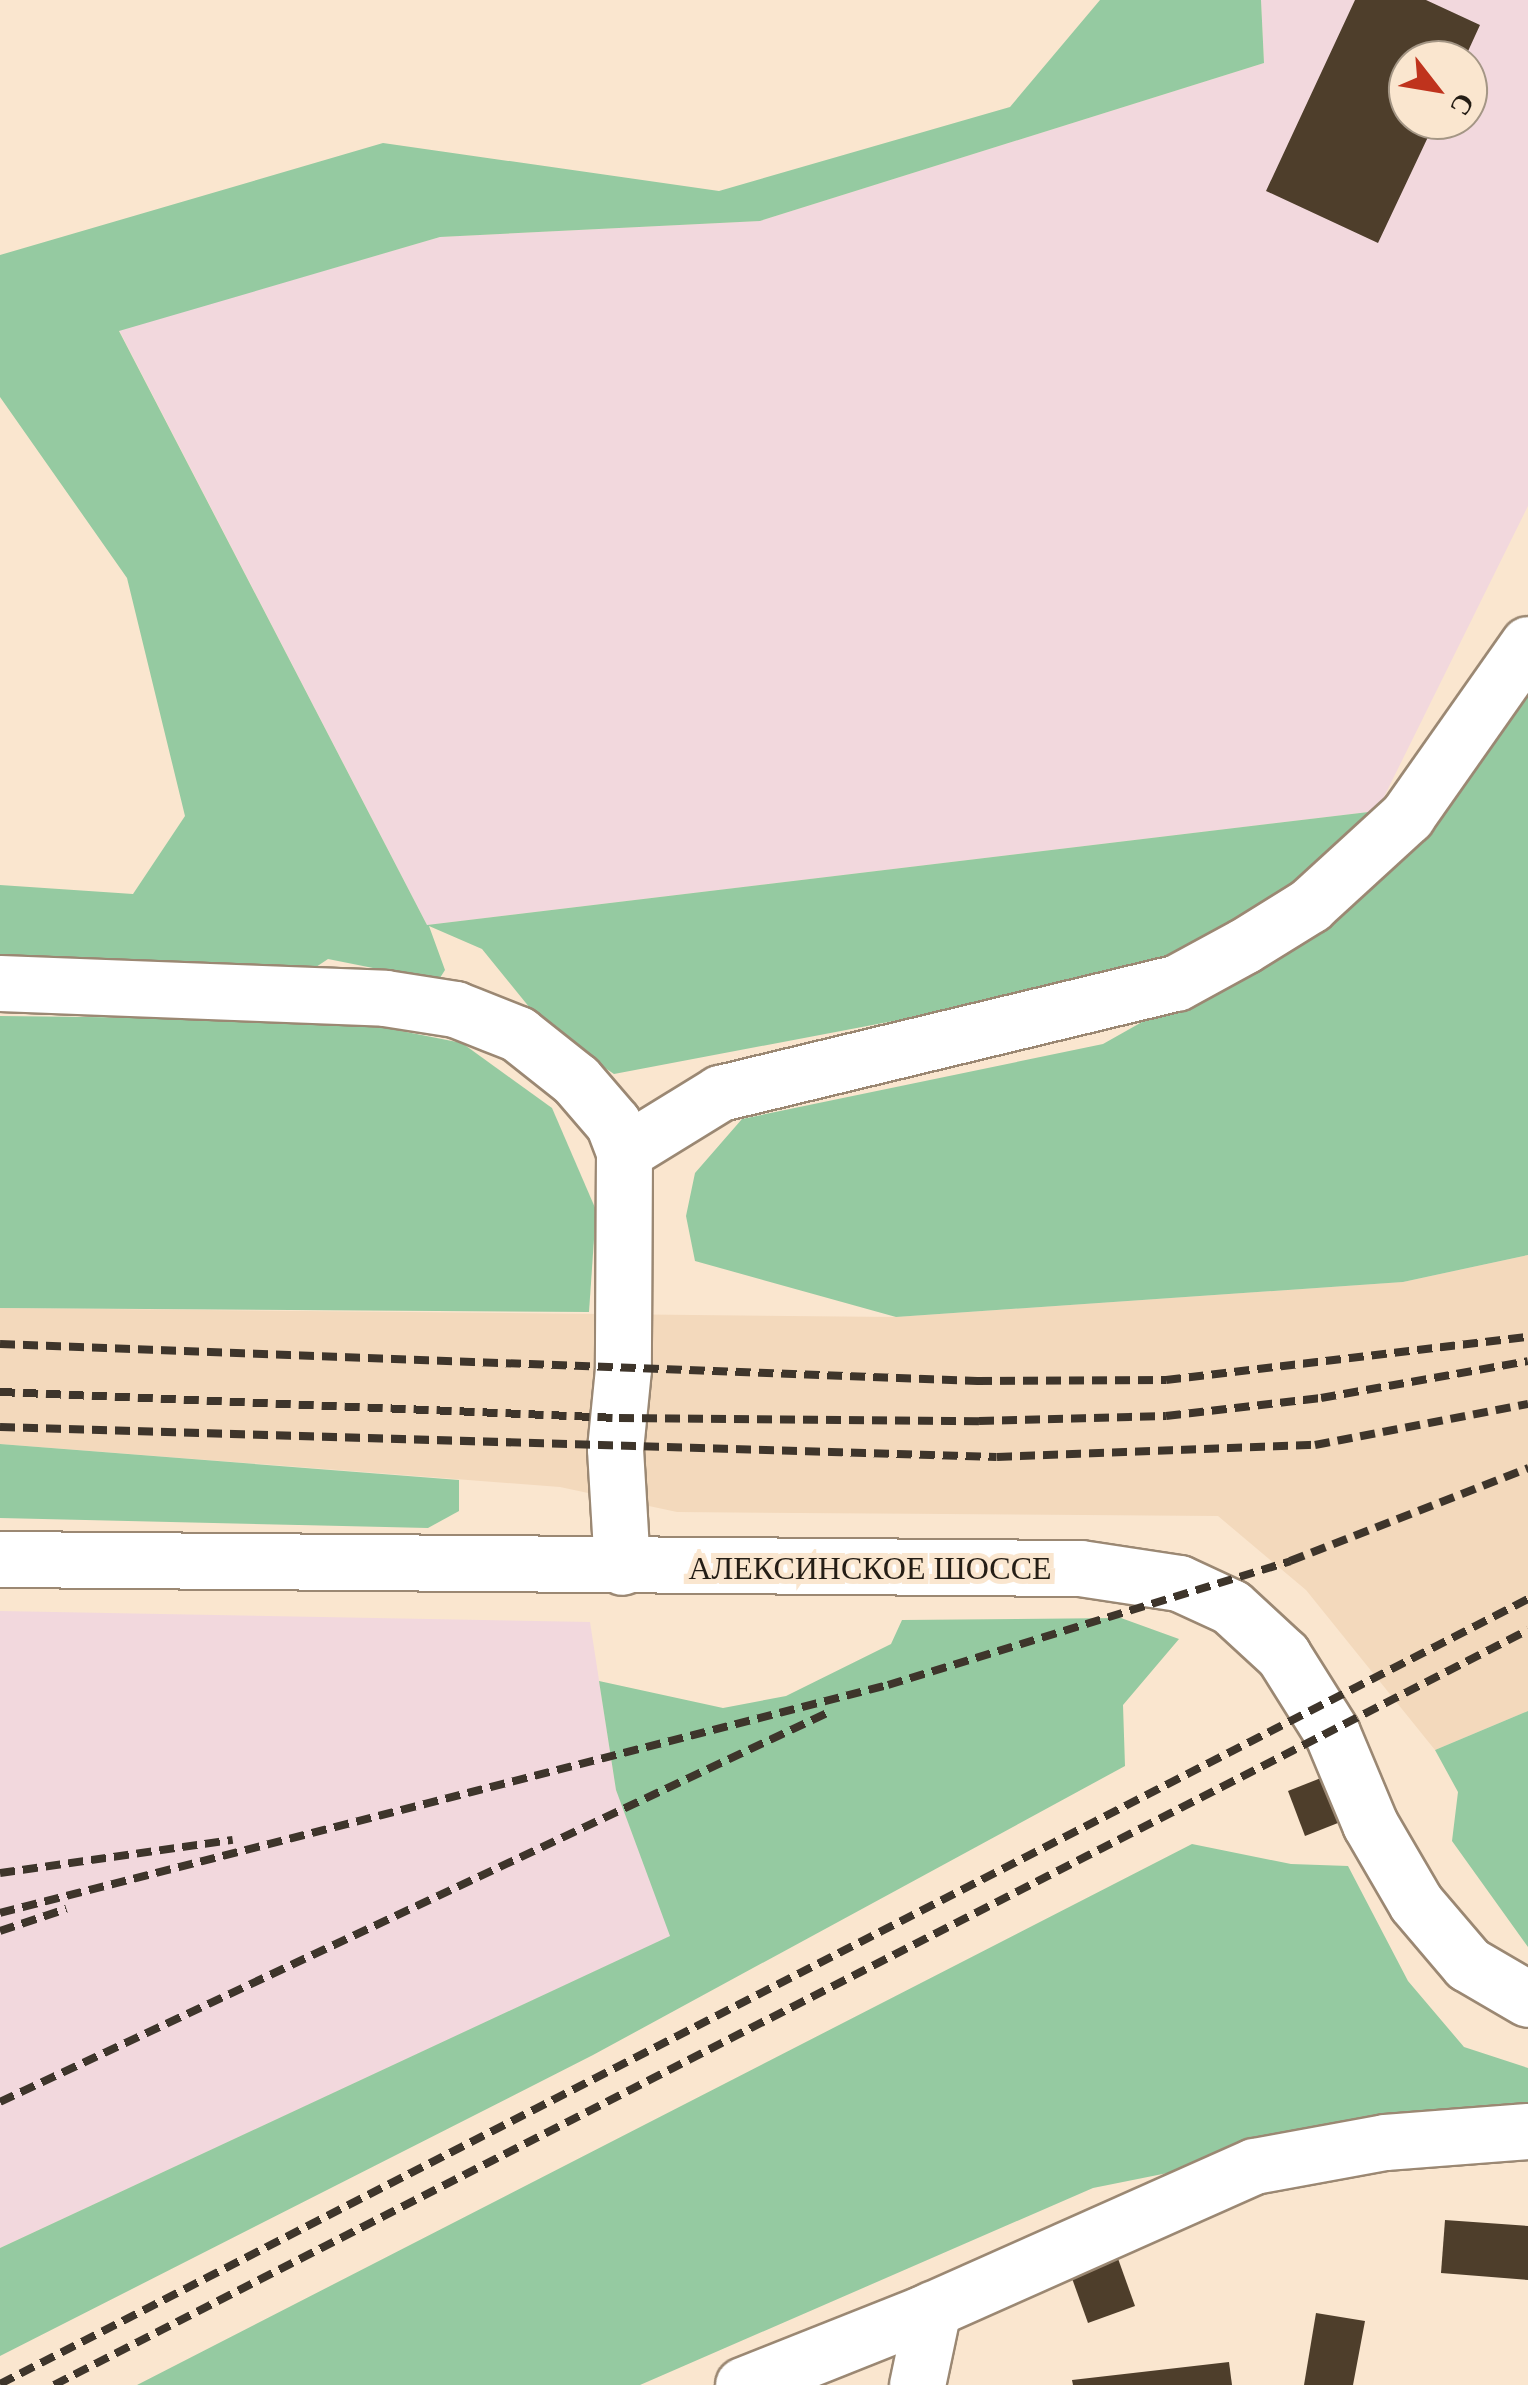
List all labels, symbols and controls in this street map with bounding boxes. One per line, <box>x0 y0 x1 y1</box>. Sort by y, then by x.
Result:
north arrow <box>1388 40 1488 140</box>
text: С <box>1444 88 1481 121</box>
street label: АЛЕКСИНСКОЕ ШОССЕ <box>688 1549 1052 1587</box>

